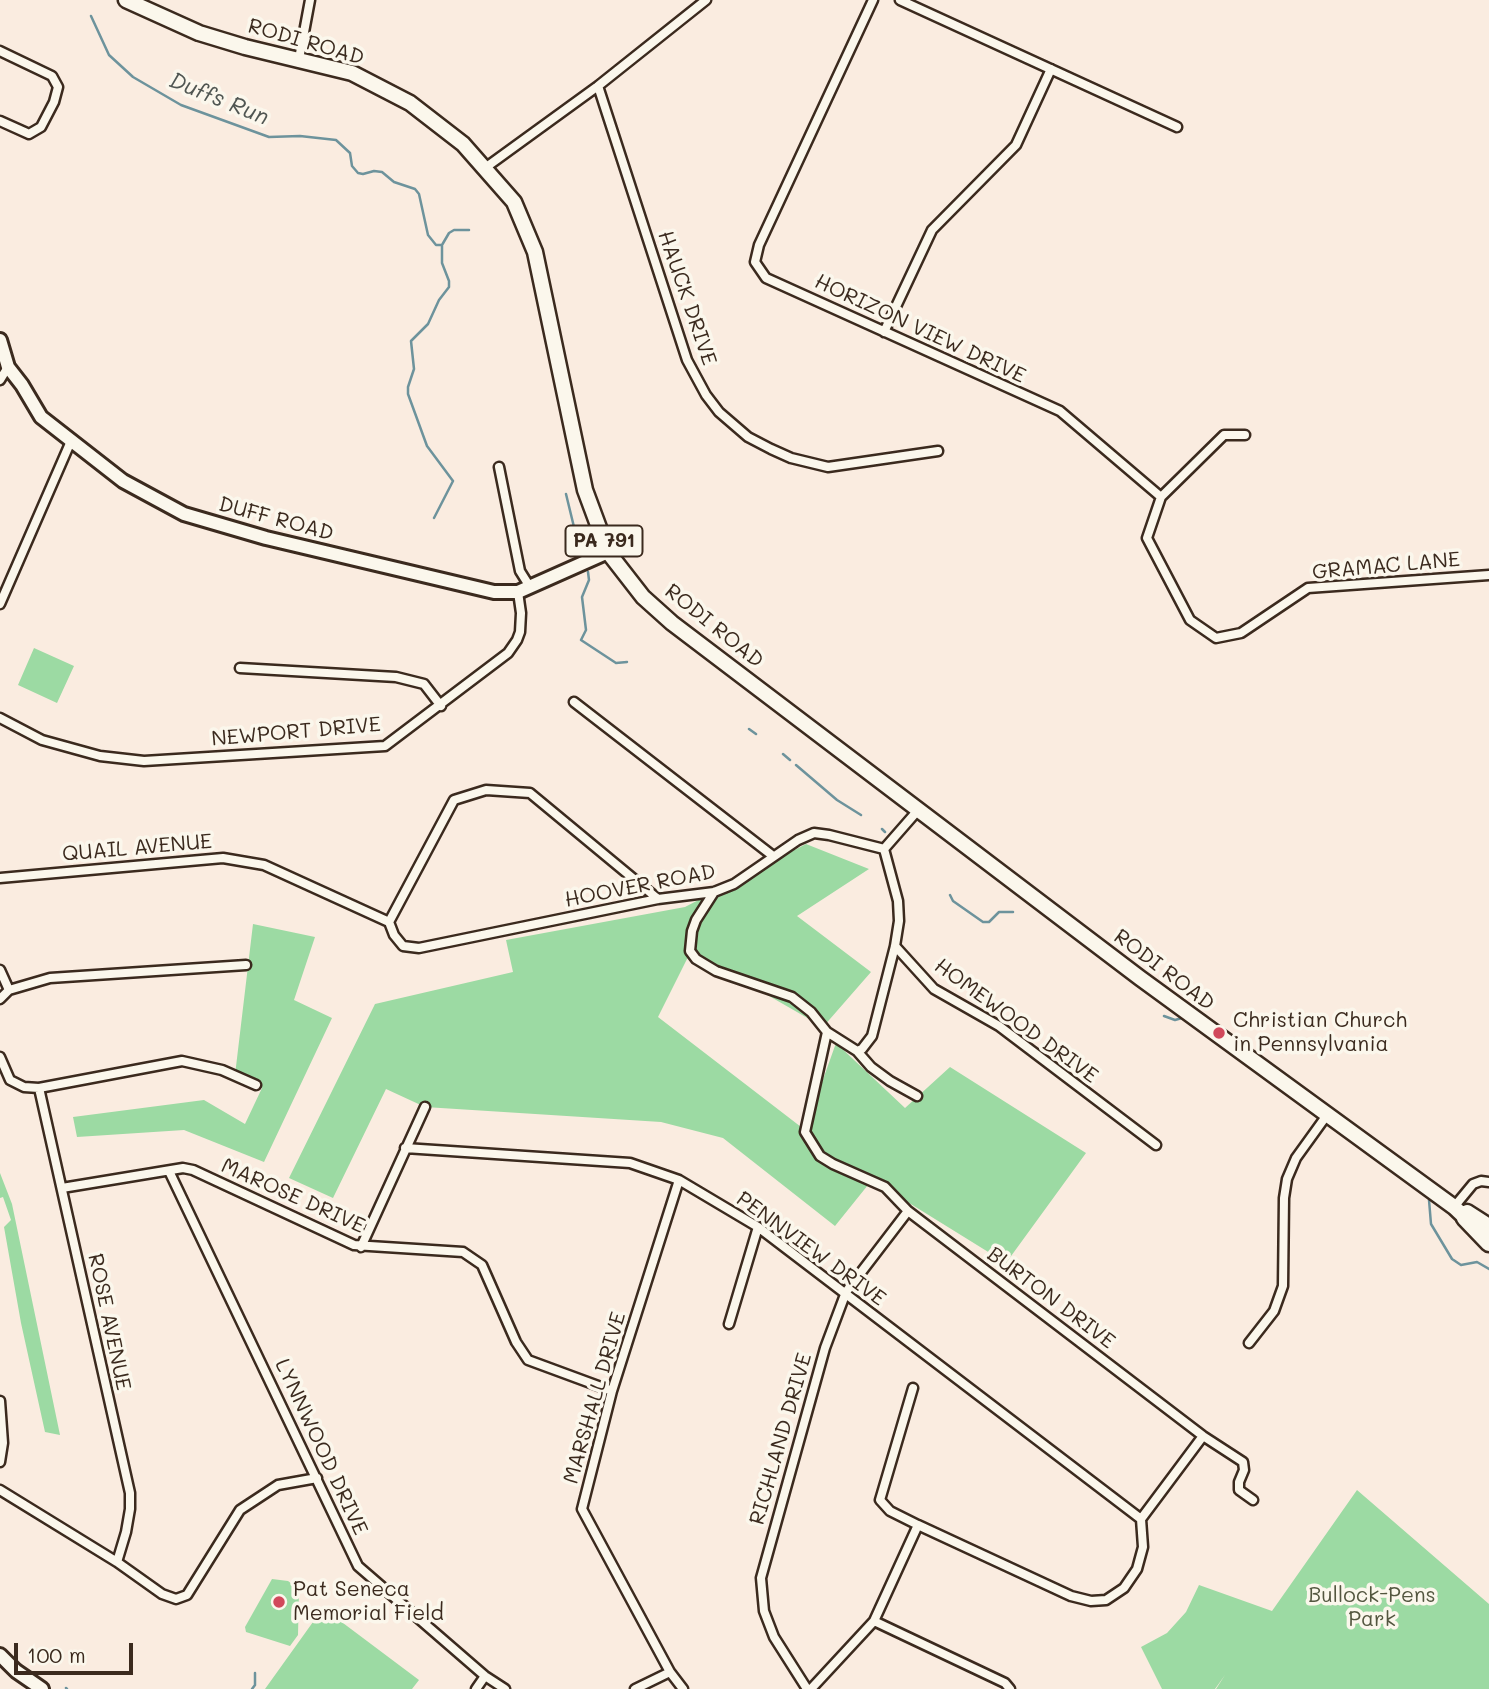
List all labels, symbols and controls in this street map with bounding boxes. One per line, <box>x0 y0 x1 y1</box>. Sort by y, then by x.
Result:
street label: RODI ROAD <box>245 13 367 71</box>
water label: Duffs Run <box>165 67 273 131</box>
street label: HAUCK DRIVE <box>652 227 722 369</box>
street label: HORIZON VIEW DRIVE <box>811 269 1029 389</box>
street label: DUFF ROAD <box>216 492 336 546</box>
road number: PA 791 <box>566 526 642 556</box>
street label: GRAMAC LANE <box>1311 547 1461 585</box>
street label: RODI ROAD <box>660 579 768 673</box>
street label: NEWPORT DRIVE <box>210 712 382 752</box>
street label: QUAIL AVENUE <box>61 829 213 867</box>
street label: HOOVER ROAD <box>562 859 718 913</box>
street label: RODI ROAD <box>1109 924 1219 1016</box>
street label: HOMEWOOD DRIVE <box>929 953 1103 1089</box>
place label: Christian Church in Pennsylvania <box>1233 1008 1407 1058</box>
marker: Christian Church in Pennsylvania <box>1211 1025 1227 1041</box>
street label: MAROSE DRIVE <box>217 1153 369 1239</box>
street label: PENNVIEW DRIVE <box>731 1186 891 1312</box>
street label: BURTON DRIVE <box>982 1242 1120 1354</box>
street label: ROSE AVENUE <box>82 1251 136 1393</box>
street label: MARSHALL DRIVE <box>558 1309 632 1487</box>
street label: RICHLAND DRIVE <box>744 1350 818 1528</box>
street label: LYNNWOOD DRIVE <box>269 1355 373 1539</box>
place label: Pat Seneca Memorial Field <box>293 1577 444 1627</box>
park label: Bullock-Pens Park <box>1308 1583 1436 1633</box>
marker: Pat Seneca Memorial Field <box>271 1594 287 1610</box>
scale bar <box>18 1630 136 1674</box>
text: 100 m <box>27 1641 86 1668</box>

